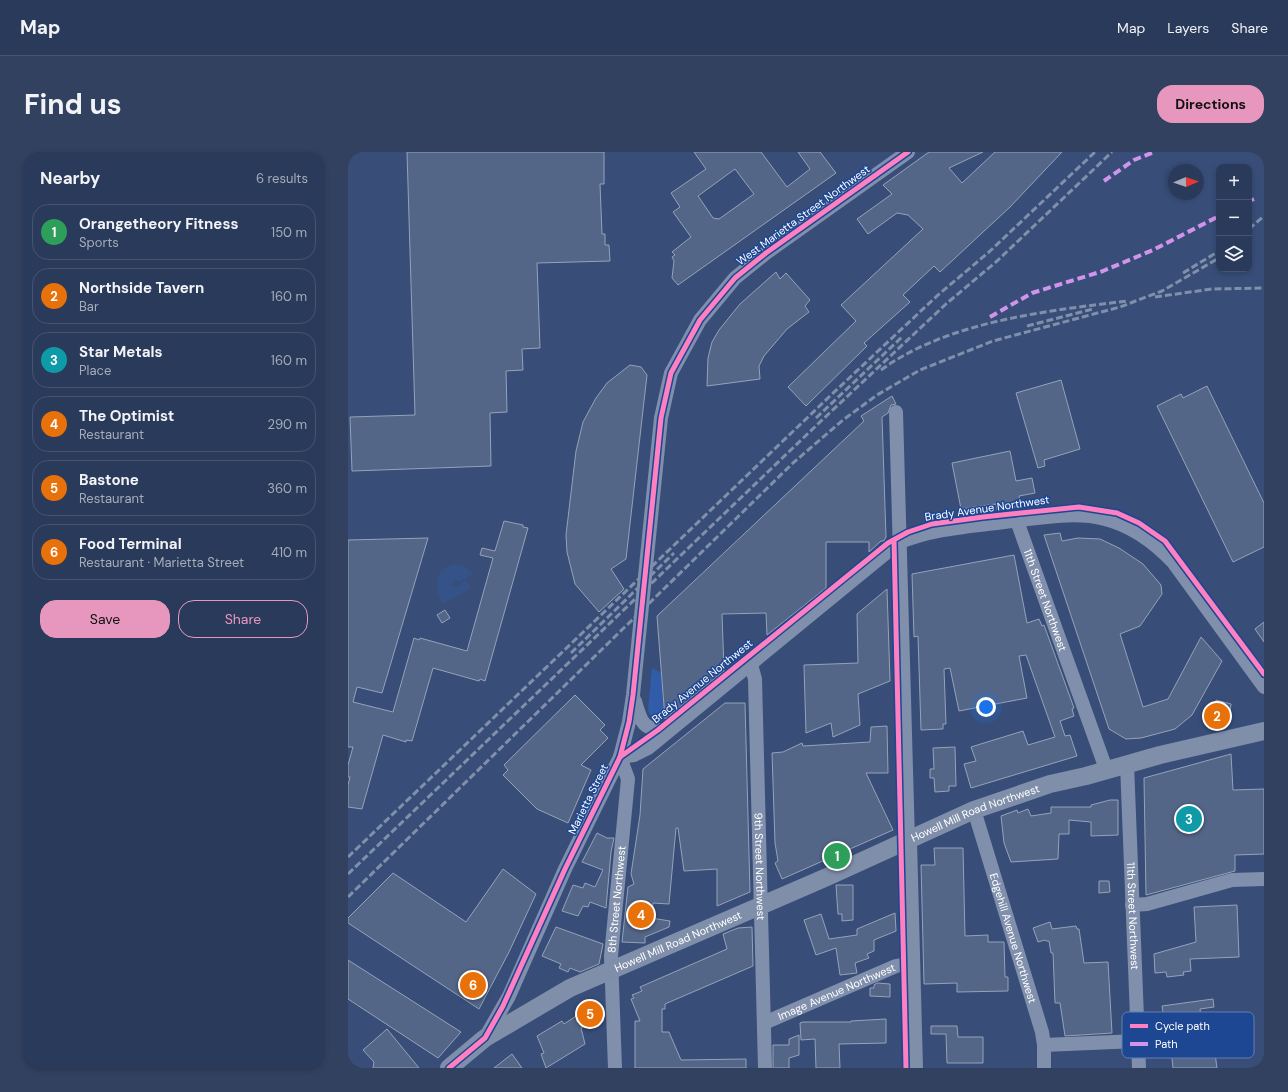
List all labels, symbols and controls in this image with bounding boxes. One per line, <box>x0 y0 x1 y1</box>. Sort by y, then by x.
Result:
text: Map <box>20 15 60 40</box>
text: Map <box>1117 19 1145 37</box>
text: Layers <box>1167 19 1209 37</box>
text: Share <box>1231 19 1268 37</box>
button: Directions <box>1157 85 1264 123</box>
text: Find us <box>24 86 122 123</box>
street label: West Marietta Street Northwest <box>734 162 872 268</box>
north arrow <box>1168 164 1204 200</box>
map controls <box>1216 164 1252 272</box>
button: + <box>1216 164 1252 200</box>
text: Nearby <box>40 167 100 189</box>
text: 6 results <box>256 170 308 187</box>
button: − <box>1216 200 1252 236</box>
text: Orangetheory Fitness <box>79 214 238 234</box>
text: 1 <box>52 224 56 241</box>
text: 150 m <box>271 224 307 241</box>
text: Sports <box>79 234 119 251</box>
button: layers <box>1216 236 1252 272</box>
text: Northside Tavern <box>79 278 204 298</box>
text: 2 <box>50 288 58 305</box>
text: 160 m <box>271 288 307 305</box>
text: Bar <box>79 298 99 315</box>
text: Star Metals <box>79 342 163 362</box>
text: 3 <box>50 352 58 369</box>
text: 160 m <box>271 352 307 369</box>
text: Place <box>79 362 111 379</box>
text: The Optimist <box>79 406 174 426</box>
text: 4 <box>50 416 58 433</box>
text: 290 m <box>268 416 307 433</box>
text: Restaurant <box>79 426 144 443</box>
text: Bastone <box>79 470 139 490</box>
text: 5 <box>50 480 58 497</box>
text: 360 m <box>267 480 307 497</box>
text: Restaurant <box>79 490 144 507</box>
street label: Brady Avenue Northwest <box>924 492 1050 524</box>
text: Food Terminal <box>79 534 182 554</box>
text: 6 <box>50 544 58 561</box>
text: 410 m <box>271 544 307 561</box>
street label: 11th Street Northwest <box>1021 547 1070 653</box>
text: Restaurant · Marietta Street <box>79 554 244 571</box>
button: Save <box>40 600 170 638</box>
button: Share <box>178 600 308 638</box>
street label: Brady Avenue Northwest <box>649 636 755 726</box>
your location <box>976 697 996 717</box>
pin: 2 <box>1204 701 1230 731</box>
street label: Marietta Street <box>565 761 611 837</box>
street label: Howell Mill Road Northwest <box>909 781 1041 845</box>
pin: 3 <box>1176 804 1202 834</box>
street label: 9th Street Northwest <box>751 812 768 920</box>
pin: 1 <box>824 841 850 871</box>
street label: 8th Street Northwest <box>604 845 629 953</box>
street label: 11th Street Northwest <box>1124 862 1142 970</box>
street label: Edgehill Avenue Northwest <box>987 871 1040 1005</box>
pin: 4 <box>628 900 654 930</box>
street label: Howell Mill Road Northwest <box>612 908 744 975</box>
street label: Image Avenue Northwest <box>776 960 897 1023</box>
pin: 6 <box>460 970 486 1000</box>
pin: 5 <box>577 999 603 1029</box>
legend <box>1122 1012 1254 1058</box>
text: Cycle path <box>1155 1019 1210 1033</box>
text: Path <box>1155 1037 1178 1051</box>

